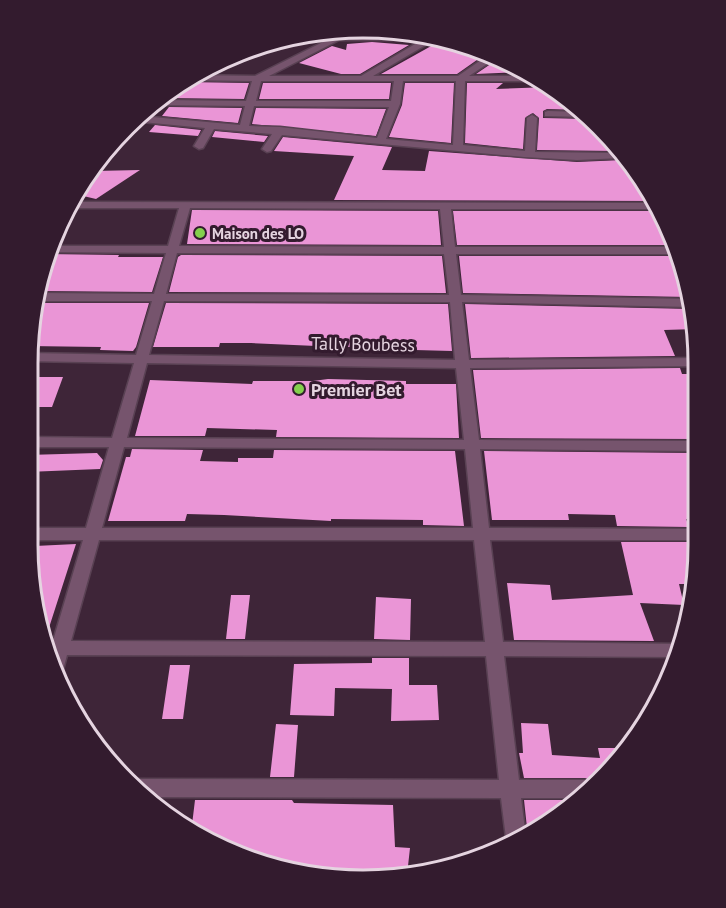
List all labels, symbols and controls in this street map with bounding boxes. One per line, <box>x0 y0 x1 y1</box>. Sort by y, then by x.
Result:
place label: Maison des LO <box>212 224 304 243</box>
marker: Maison des LO <box>193 226 207 240</box>
street label: Tally Boubess <box>311 332 415 356</box>
place label: Premier Bet <box>311 378 402 401</box>
marker: Premier Bet <box>292 382 306 396</box>

